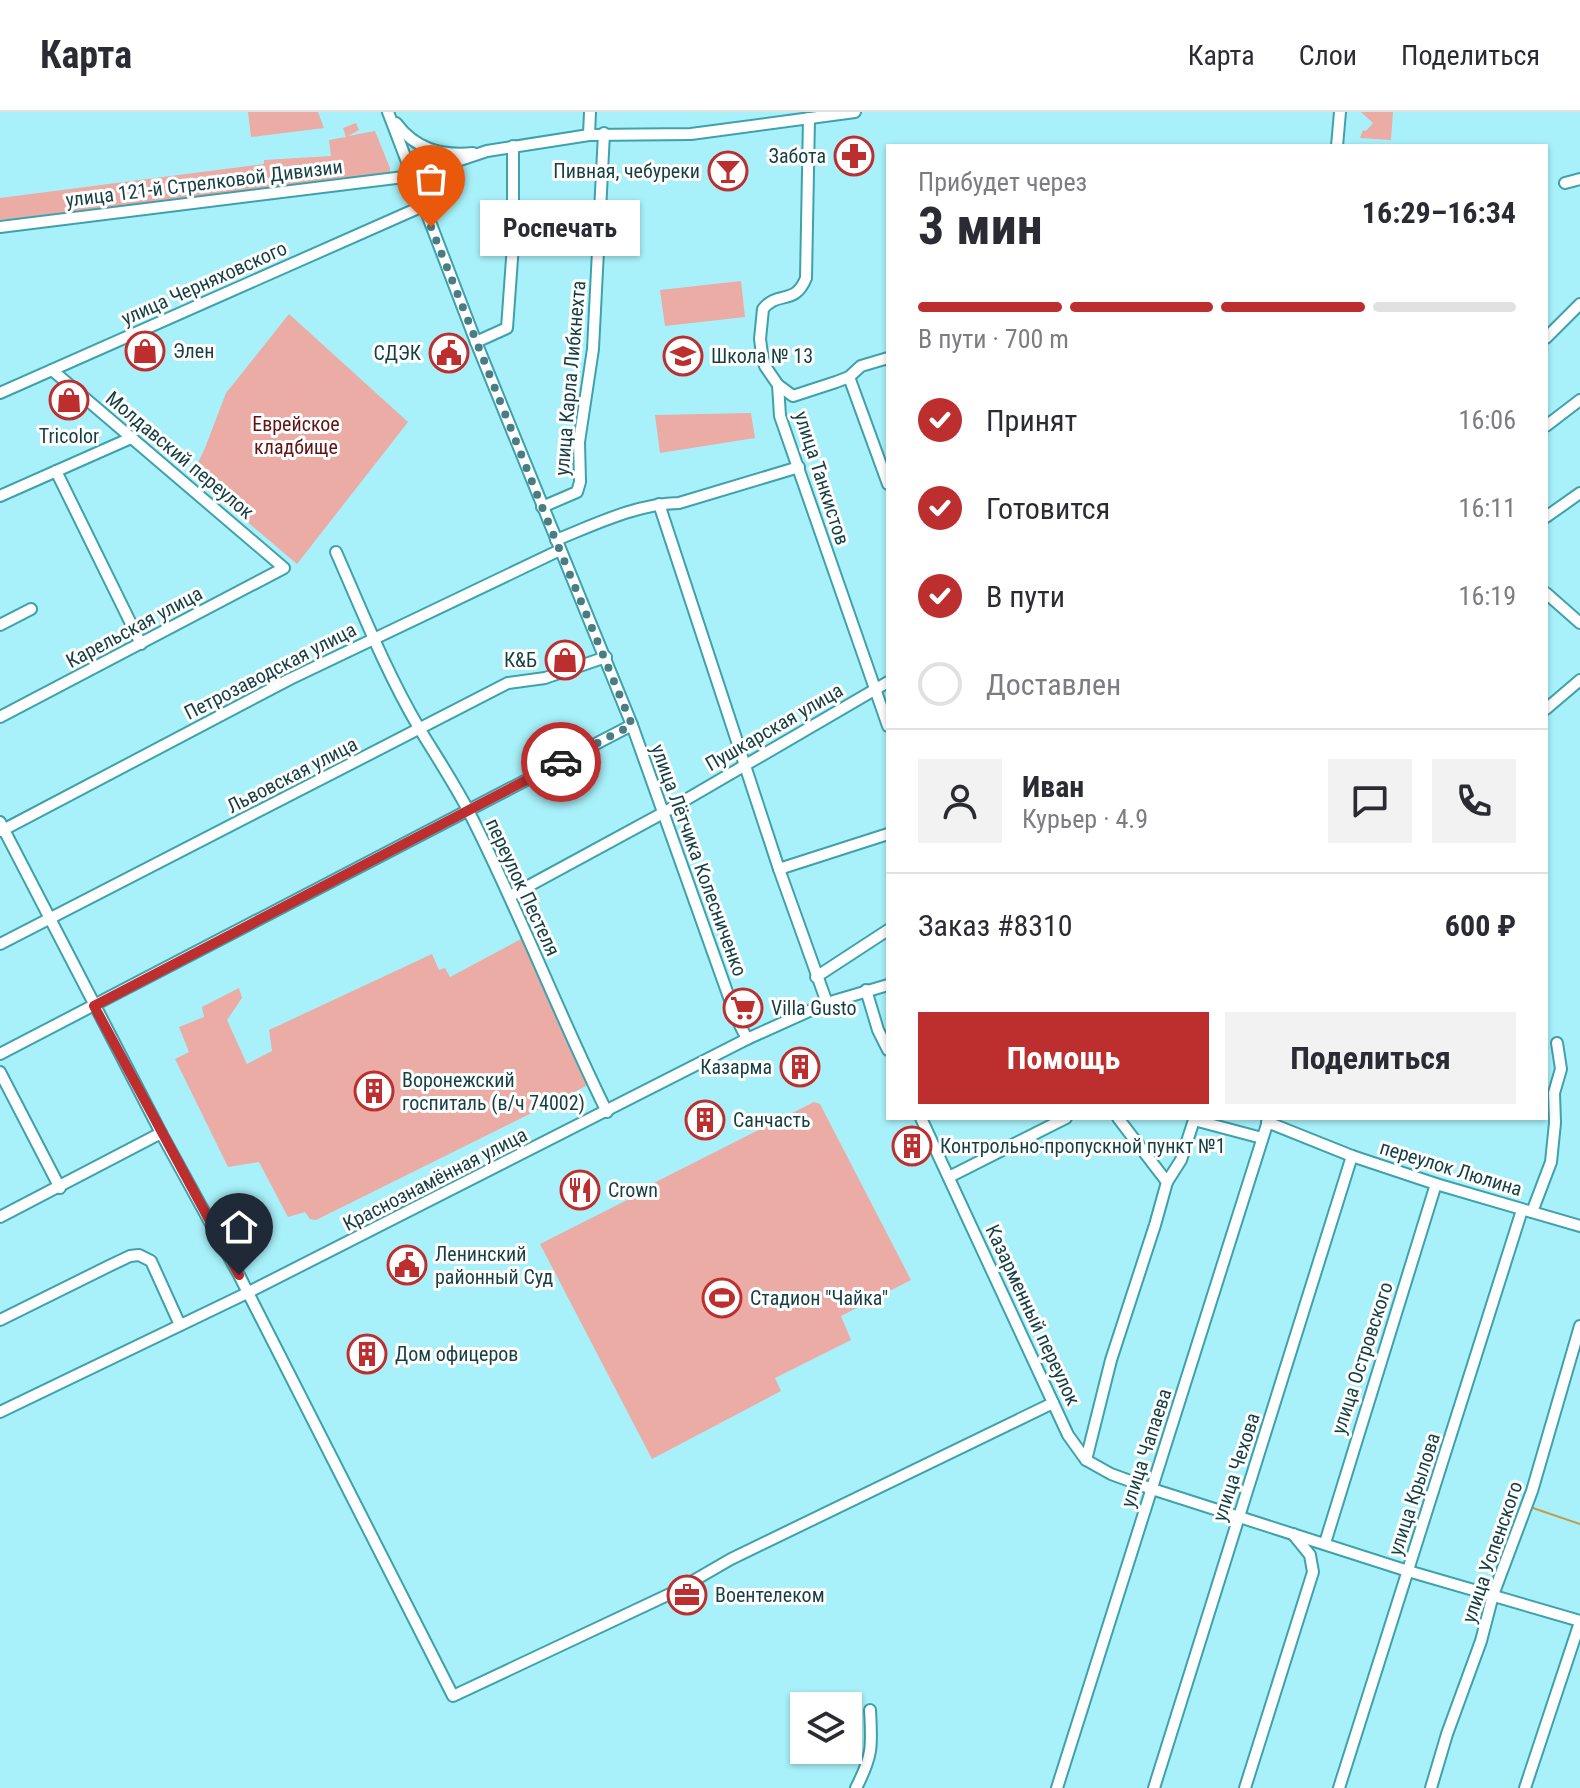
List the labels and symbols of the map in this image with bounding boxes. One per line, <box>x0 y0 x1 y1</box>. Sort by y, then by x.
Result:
pharmacy icon: Забота <box>833 135 875 177</box>
place label: Забота <box>769 144 826 168</box>
pin <box>397 145 465 227</box>
bar icon: Пивная, чебуреки <box>707 150 749 192</box>
street label: улица 121-й Стрелковой Дивизии <box>64 154 344 212</box>
place label: Пивная, чебуреки <box>553 159 700 183</box>
callout: Роспечать <box>479 199 639 255</box>
street label: улица Черняховского <box>117 236 291 330</box>
street label: улица Карла Либкнехта <box>550 279 590 477</box>
shop icon: Элен <box>124 330 166 372</box>
public building icon: СДЭК <box>428 332 470 374</box>
school or university icon: Школа № 13 <box>662 335 704 377</box>
place label: Элен <box>173 339 214 363</box>
place label: СДЭК <box>373 341 422 365</box>
place label: Школа № 13 <box>711 344 813 368</box>
shop icon: Tricolor <box>48 379 90 421</box>
street label: Молдавский переулок <box>101 386 259 524</box>
street label: улица Танкистов <box>789 408 855 548</box>
park label: Еврейское кладбище <box>252 412 340 459</box>
place label: Tricolor <box>39 424 99 448</box>
street label: Карельская улица <box>62 581 206 673</box>
street label: Петрозаводская улица <box>180 617 360 725</box>
shop icon: К&Б <box>544 639 586 681</box>
place label: К&Б <box>504 648 537 672</box>
street label: Пушкарская улица <box>701 678 847 776</box>
courier <box>521 722 601 802</box>
street label: Львовская улица <box>223 732 361 818</box>
street label: улица Лётчика Колесниченко <box>646 741 752 979</box>
street label: переулок Пестеля <box>481 814 565 960</box>
supermarket icon: Villa Gusto <box>722 987 764 1029</box>
place label: Villa Gusto <box>771 996 857 1020</box>
building icon: Казарма <box>779 1046 821 1088</box>
place label: Казарма <box>700 1055 772 1079</box>
place label: Воронежский госпиталь (в/ч 74002) <box>402 1068 585 1115</box>
building icon: Воронежский госпиталь (в/ч 74002) <box>353 1070 395 1112</box>
building icon: Санчасть <box>684 1099 726 1141</box>
place label: Санчасть <box>733 1108 811 1132</box>
street label: Краснознамённая улица <box>339 1122 531 1236</box>
building icon: Контрольно-пропускной пункт №1 <box>891 1125 933 1167</box>
place label: Контрольно-пропускной пункт №1 <box>940 1134 1226 1158</box>
street label: переулок Люлина <box>1377 1135 1525 1201</box>
restaurant icon: Crown <box>559 1169 601 1211</box>
place label: Crown <box>608 1178 658 1202</box>
pin <box>205 1193 273 1275</box>
street label: Казарменный переулок <box>981 1221 1086 1410</box>
place label: Ленинский районный Суд <box>435 1242 554 1289</box>
public building icon: Ленинский районный Суд <box>386 1244 428 1286</box>
sports icon: Стадион "Чайка" <box>701 1277 743 1319</box>
street label: улица Островского <box>1326 1279 1398 1437</box>
place label: Стадион "Чайка" <box>750 1286 888 1310</box>
building icon: Дом офицеров <box>346 1333 388 1375</box>
place label: Дом офицеров <box>395 1342 518 1366</box>
street label: улица Чапаева <box>1116 1386 1176 1510</box>
street label: улица Чехова <box>1207 1410 1265 1524</box>
street label: улица Крылова <box>1383 1430 1445 1558</box>
street label: улица Успенского <box>1457 1478 1527 1626</box>
office icon: Воентелеком <box>666 1574 708 1616</box>
place label: Воентелеком <box>715 1583 825 1607</box>

